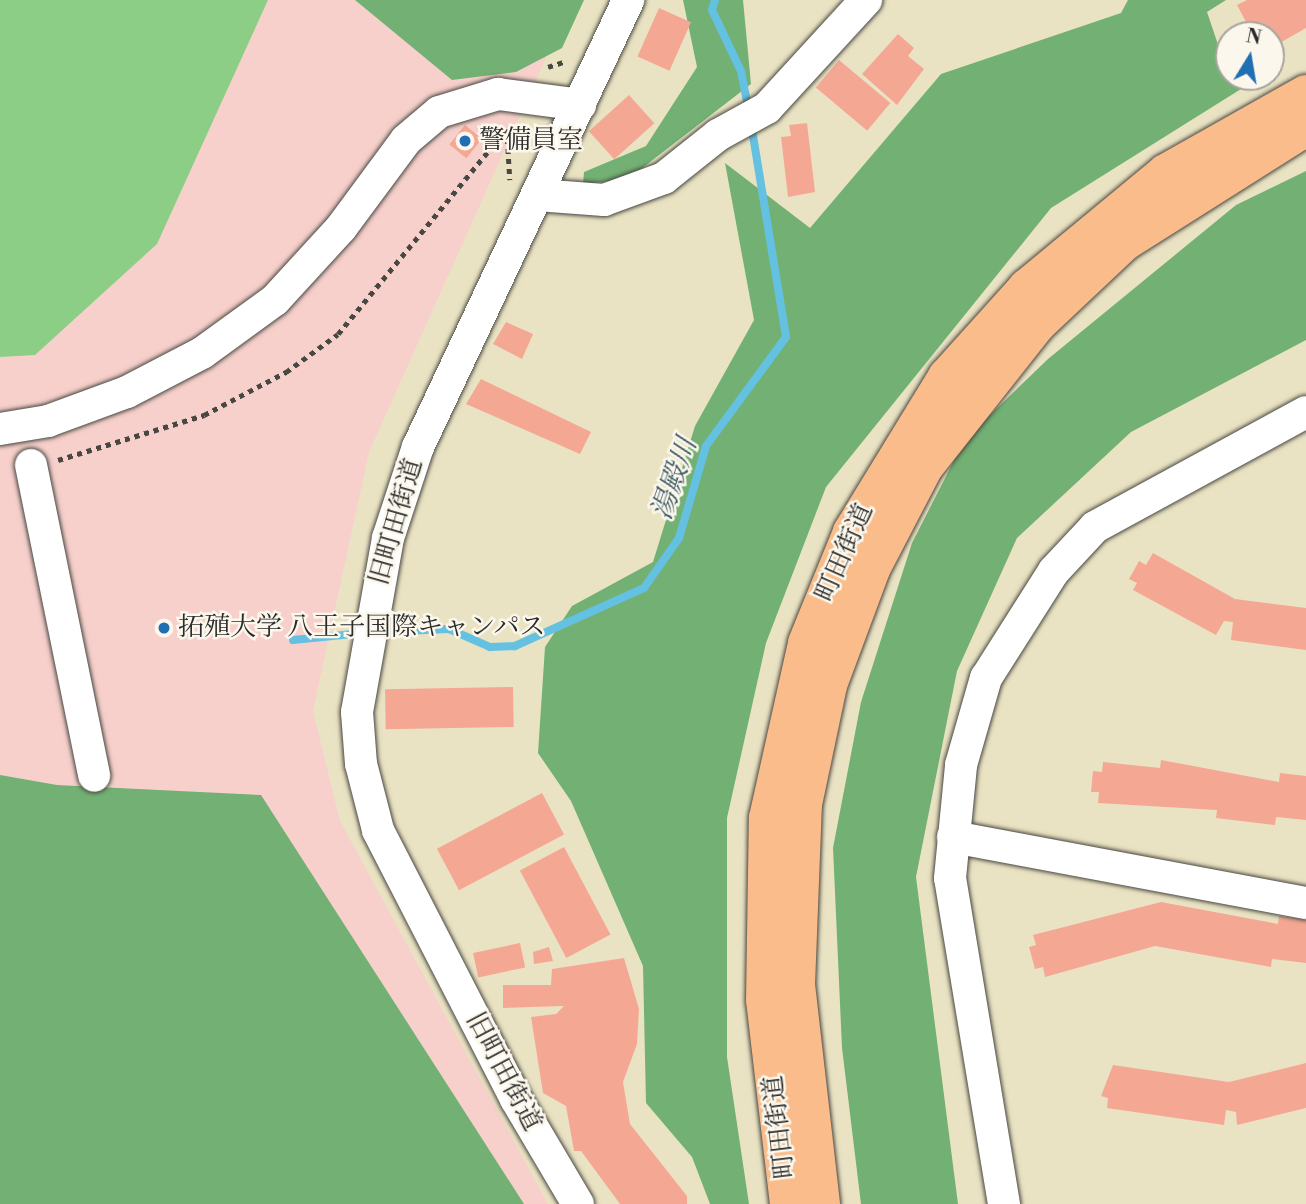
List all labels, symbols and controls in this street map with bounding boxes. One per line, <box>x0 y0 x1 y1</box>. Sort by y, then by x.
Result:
north arrow <box>1215 21 1285 91</box>
text: N <box>1244 24 1263 51</box>
place label: 警備員室 <box>479 125 583 157</box>
marker: 警備員室 <box>457 133 473 149</box>
water label: 湯殿川 <box>645 434 705 524</box>
street label: 旧町田街道 <box>364 455 430 589</box>
street label: 町田街道 <box>810 499 880 607</box>
place label: 拓殖大学 八王子国際キャンパス <box>178 612 547 644</box>
marker: 拓殖大学 八王子国際キャンパス <box>156 620 172 636</box>
street label: 旧町田街道 <box>459 1007 547 1137</box>
street label: 町田街道 <box>758 1073 802 1181</box>

